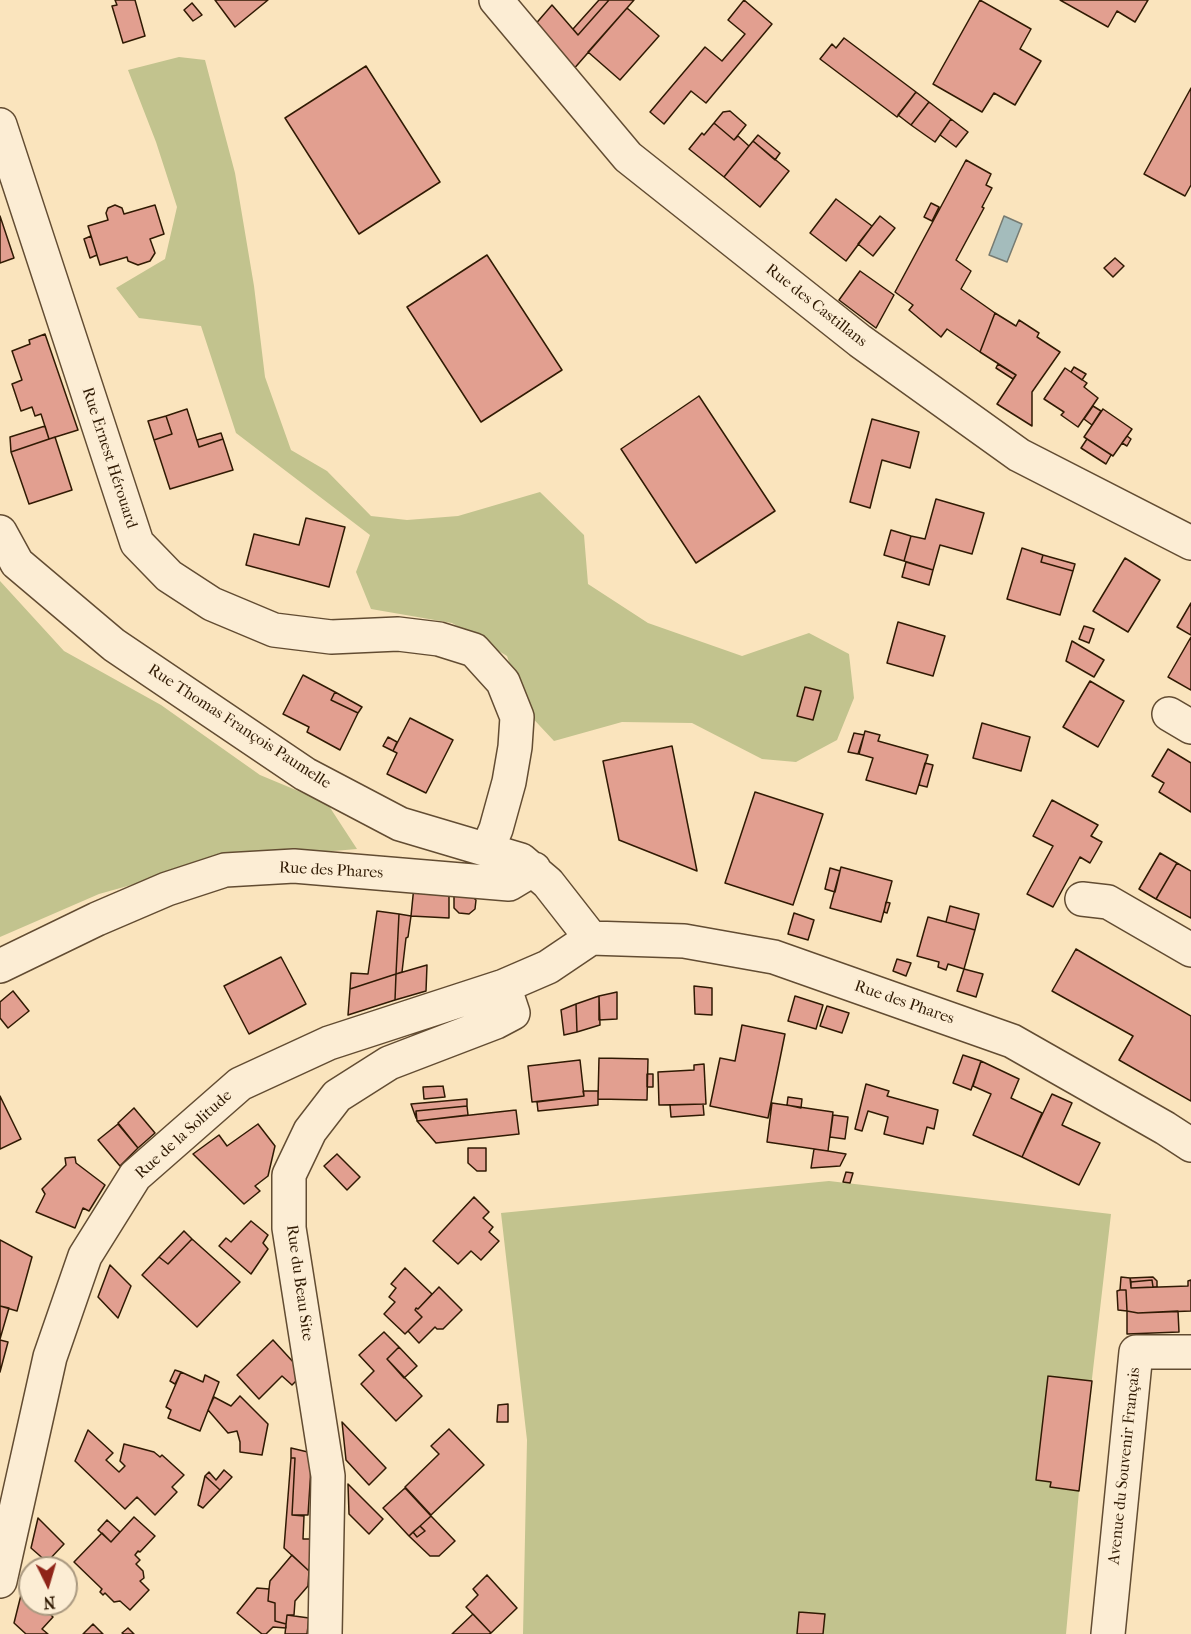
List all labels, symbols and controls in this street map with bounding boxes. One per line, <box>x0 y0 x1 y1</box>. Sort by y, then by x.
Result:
street label: Rue des Castillans <box>761 260 871 352</box>
street label: Rue Ernest Hérouard <box>77 385 141 531</box>
street label: Rue Thomas François Paumelle <box>144 661 334 793</box>
street label: Rue des Phares <box>278 859 384 883</box>
street label: Rue des Phares <box>852 977 956 1029</box>
street label: Rue de la Solitude <box>132 1087 236 1183</box>
street label: Rue du Beau Site <box>281 1224 317 1342</box>
street label: Avenue du Souvenir Français <box>1105 1366 1145 1566</box>
north arrow <box>18 1556 78 1616</box>
text: N <box>43 1592 56 1612</box>

